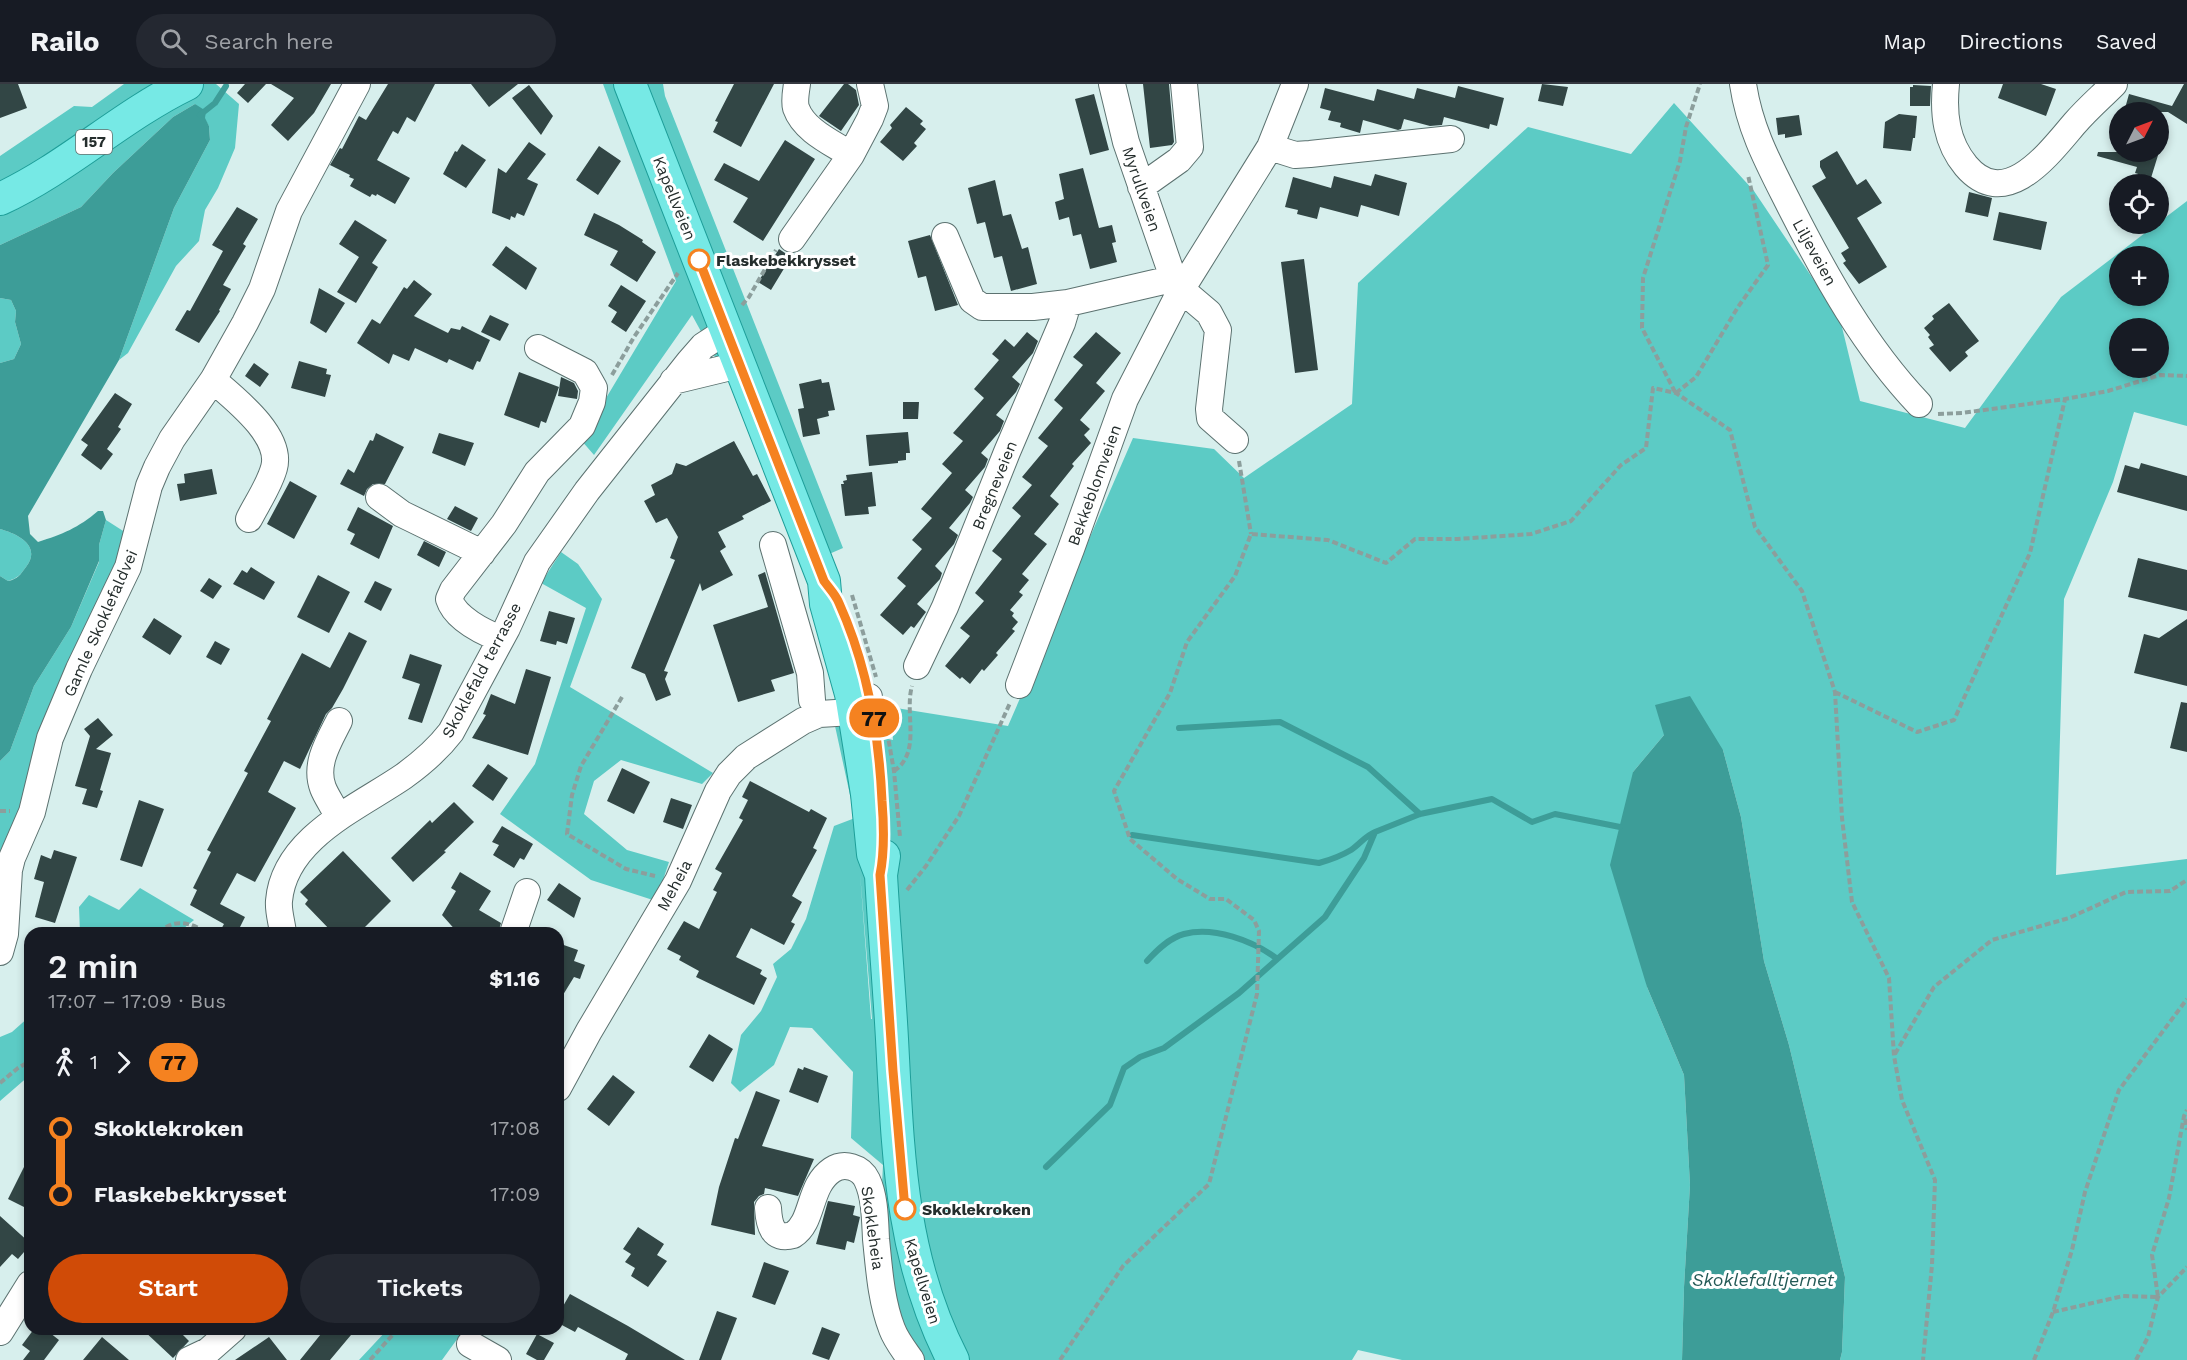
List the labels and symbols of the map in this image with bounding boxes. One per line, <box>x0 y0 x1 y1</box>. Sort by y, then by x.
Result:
north arrow <box>2109 102 2169 162</box>
road number: 157 <box>76 130 112 154</box>
street label: Myrullveien <box>1118 144 1165 234</box>
street label: Kapellveien <box>649 153 700 243</box>
street label: Liljeveien <box>1789 216 1841 289</box>
marker: Flaskebekkrysset <box>688 249 710 271</box>
place label: Flaskebekkrysset <box>716 251 856 270</box>
street label: Bekkeblomveien <box>1064 422 1125 548</box>
street label: Bregneveien <box>968 438 1021 532</box>
street label: Gamle Skoklefaldvei <box>59 547 141 700</box>
street label: Skoklefald terrasse <box>438 599 525 741</box>
line badge: 77 <box>847 698 901 738</box>
street label: Meheia <box>653 856 696 914</box>
street label: Skokleheia <box>857 1185 888 1271</box>
marker: Skoklekroken <box>894 1198 916 1220</box>
place label: Skoklekroken <box>922 1200 1031 1219</box>
street label: Kapellveien <box>900 1236 945 1326</box>
water label: Skoklefalltjernet <box>1692 1269 1835 1290</box>

